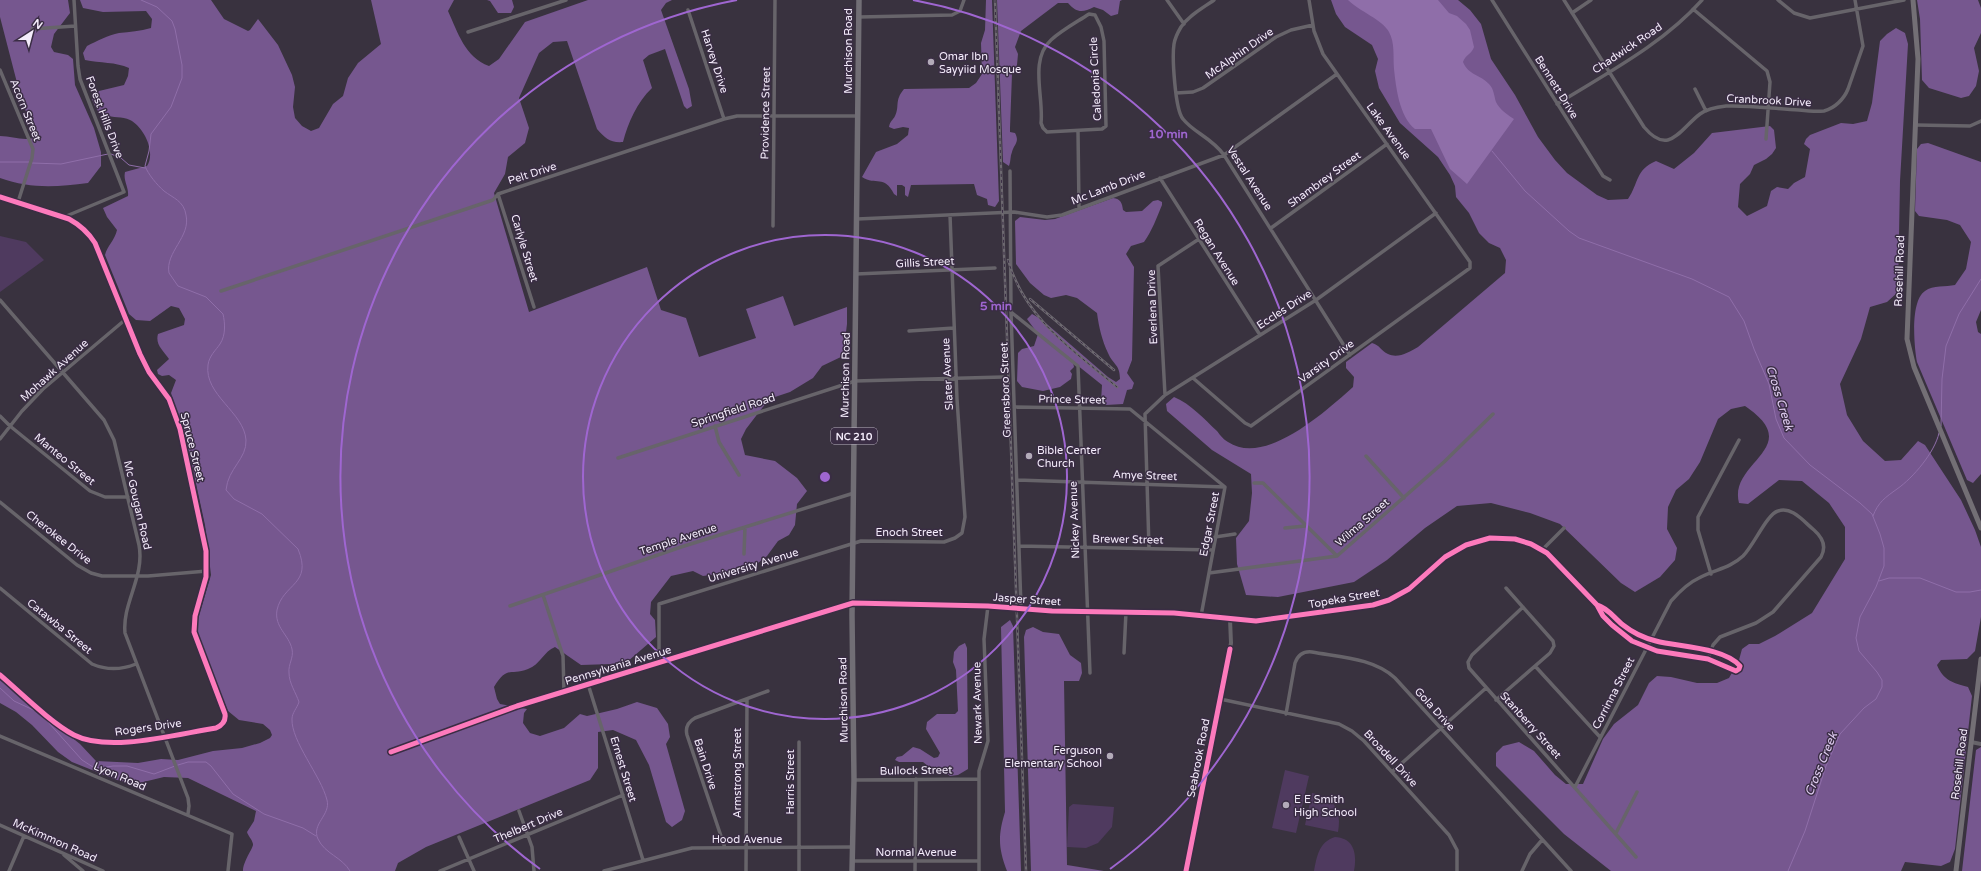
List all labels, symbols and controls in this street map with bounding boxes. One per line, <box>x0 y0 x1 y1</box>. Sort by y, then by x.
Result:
street label: Murchison Road <box>842 8 855 94</box>
north arrow <box>12 12 52 52</box>
text: N <box>30 16 45 32</box>
street label: Chadwick Road <box>1590 20 1665 77</box>
street label: McAlphin Drive <box>1203 25 1276 82</box>
street label: Harvey Drive <box>698 28 731 95</box>
street label: Caledonia Circle <box>1087 37 1104 121</box>
place label: Omar Ibn Sayyiid Mosque <box>939 50 1021 76</box>
street label: Bennett Drive <box>1532 53 1581 121</box>
marker: Omar Ibn Sayyiid Mosque <box>926 57 936 67</box>
street label: Providence Street <box>758 67 773 159</box>
street label: Forest Hills Drive <box>83 74 126 160</box>
street label: Acorn Street <box>7 77 44 143</box>
street label: Cranbrook Drive <box>1726 92 1812 109</box>
street label: Lake Avenue <box>1364 100 1414 162</box>
text: 10 min <box>1148 127 1188 141</box>
street label: Vestal Avenue <box>1224 144 1275 213</box>
street label: Shambrey Street <box>1285 149 1363 210</box>
street label: Pelt Drive <box>506 160 558 187</box>
street label: Mc Lamb Drive <box>1069 167 1147 208</box>
street label: Carlyle Street <box>508 213 541 283</box>
street label: Regan Avenue <box>1191 217 1242 288</box>
street label: Rosehill Road <box>1892 235 1907 307</box>
street label: Gillis Street <box>895 254 955 271</box>
street label: Everlena Drive <box>1145 269 1160 345</box>
street label: Eccles Drive <box>1254 287 1314 332</box>
text: 5 min <box>980 299 1012 313</box>
street label: Murchison Road <box>838 332 853 418</box>
street label: Mohawk Avenue <box>18 336 91 404</box>
street label: Varsity Drive <box>1296 337 1357 386</box>
street label: Slater Avenue <box>939 338 956 410</box>
street label: Greensboro Street <box>997 342 1014 438</box>
water label: Cross Creek <box>1763 364 1797 434</box>
street label: Springfield Road <box>689 391 777 430</box>
street label: Prince Street <box>1038 392 1106 407</box>
street label: Spruce Street <box>178 411 207 483</box>
road number: NC 210 <box>831 428 877 444</box>
street label: Manteo Street <box>32 431 98 488</box>
place label: Bible Center Church <box>1037 444 1102 470</box>
marker: Bible Center Church <box>1024 451 1034 461</box>
street label: Mc Gougan Road <box>121 459 154 551</box>
street label: Amye Street <box>1113 468 1177 483</box>
centre of rings <box>818 470 832 484</box>
street label: Nickey Avenue <box>1067 481 1082 559</box>
street label: Edgar Street <box>1197 491 1222 557</box>
street label: Wilma Street <box>1333 495 1392 549</box>
street label: Cherokee Drive <box>23 508 94 567</box>
street label: Temple Avenue <box>638 521 718 558</box>
street label: Enoch Street <box>875 526 943 539</box>
street label: Brewer Street <box>1092 532 1164 547</box>
street label: University Avenue <box>706 546 800 585</box>
street label: Topeka Street <box>1307 586 1381 611</box>
street label: Jasper Street <box>992 591 1061 608</box>
street label: Catawba Street <box>24 596 95 657</box>
street label: Pennsylvania Avenue <box>563 643 673 688</box>
street label: Corrinna Street <box>1590 655 1637 731</box>
street label: Murchison Road <box>836 657 851 743</box>
street label: Newark Avenue <box>970 662 985 744</box>
street label: Gola Drive <box>1412 685 1457 734</box>
street label: Stanberry Street <box>1497 689 1564 761</box>
street label: Rogers Drive <box>114 716 182 739</box>
street label: Seabrook Road <box>1184 718 1213 799</box>
street label: Broadell Drive <box>1361 727 1420 789</box>
street label: Armstrong Street <box>731 728 744 818</box>
street label: Rosehill Road <box>1949 728 1970 800</box>
water label: Cross Creek <box>1802 729 1841 798</box>
street label: Ernest Street <box>607 735 640 803</box>
street label: Bain Drive <box>691 737 720 791</box>
place label: Ferguson Elementary School <box>1004 744 1102 770</box>
street label: Harris Street <box>784 749 797 815</box>
marker: Ferguson Elementary School <box>1105 751 1115 761</box>
street label: Lyon Road <box>91 760 148 793</box>
street label: Bullock Street <box>880 763 952 778</box>
place label: E E Smith High School <box>1294 793 1357 819</box>
marker: E E Smith High School <box>1281 800 1291 810</box>
street label: Thelbert Drive <box>492 805 565 846</box>
street label: McKimmon Road <box>11 816 99 865</box>
street label: Hood Avenue <box>712 833 782 846</box>
street label: Normal Avenue <box>876 846 956 859</box>

